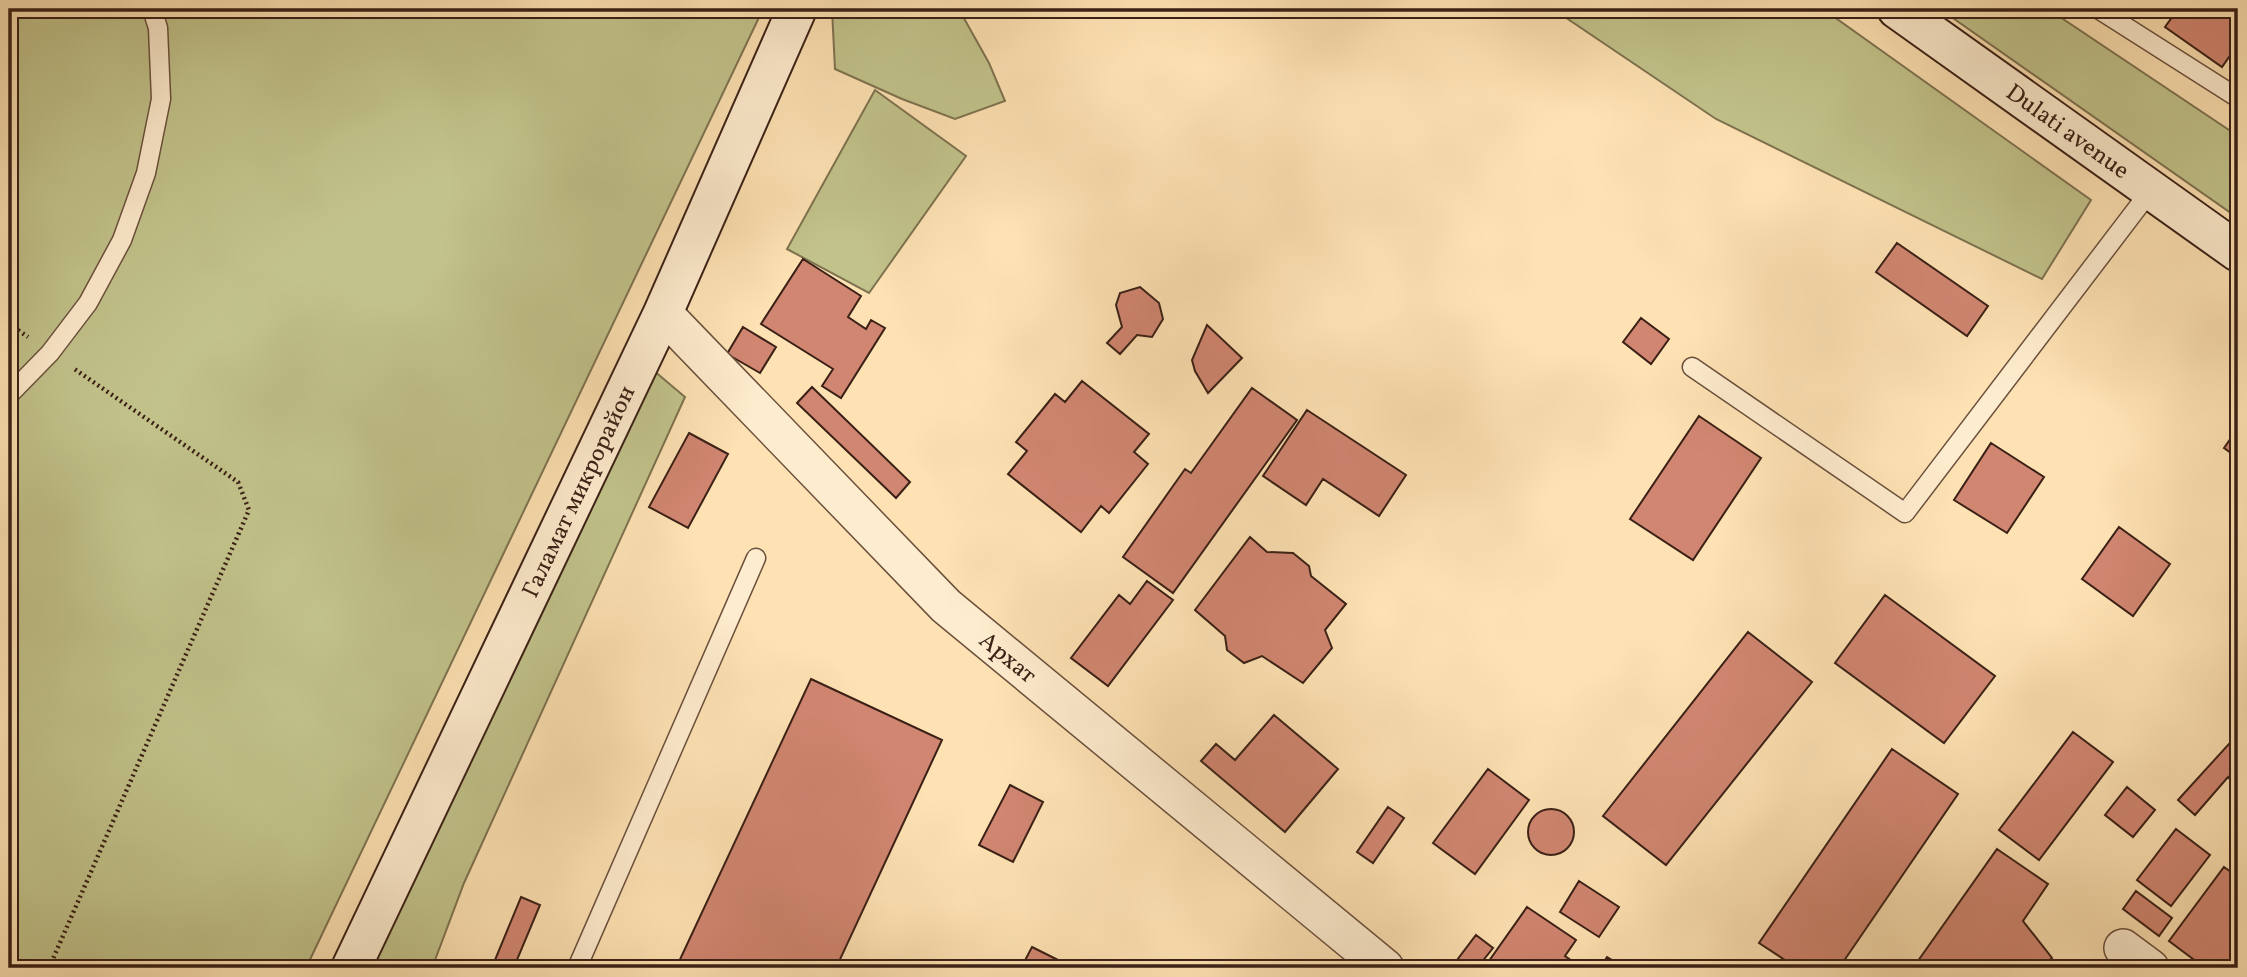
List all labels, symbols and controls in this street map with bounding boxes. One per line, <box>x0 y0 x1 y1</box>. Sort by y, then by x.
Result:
street label: Dulati avenue <box>1998 77 2136 188</box>
street label: Галамат микрорайон <box>515 380 645 604</box>
street label: Архат <box>971 625 1043 693</box>

